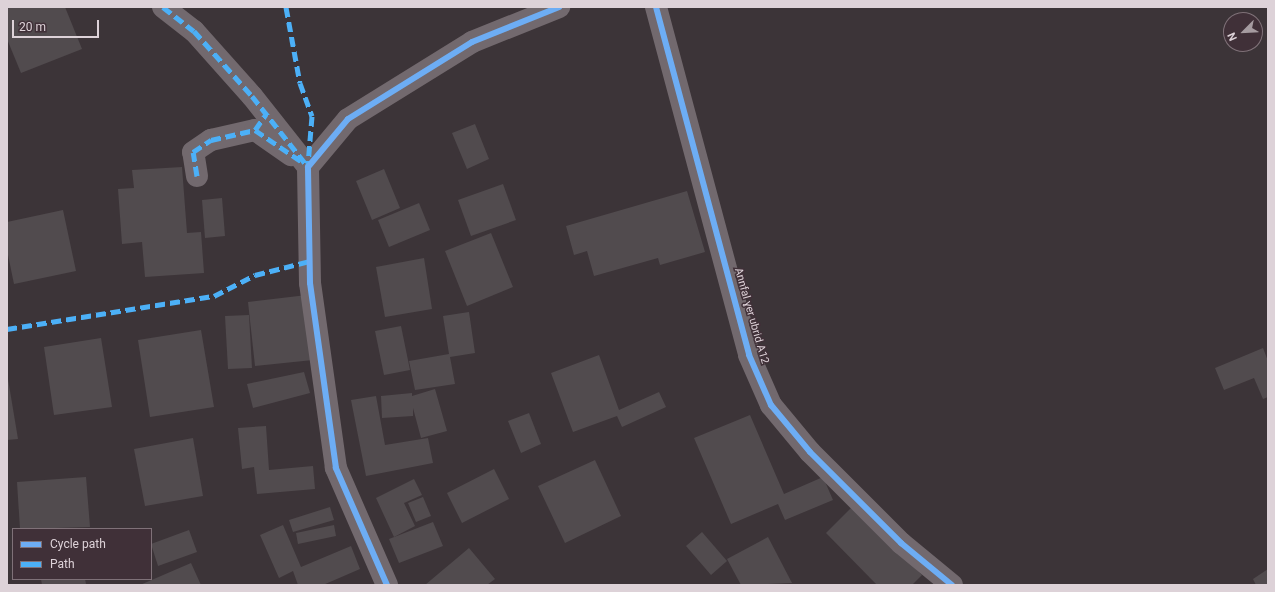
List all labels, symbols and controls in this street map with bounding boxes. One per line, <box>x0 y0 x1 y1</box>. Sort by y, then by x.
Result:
scale bar <box>14 12 101 38</box>
north arrow <box>1223 12 1263 52</box>
text: 20 m <box>19 20 46 34</box>
text: N <box>1225 30 1240 43</box>
street label: Annfal ɣer ubrid A12 <box>731 266 771 366</box>
legend <box>12 528 152 580</box>
text: Cycle path <box>50 537 106 551</box>
text: Path <box>50 557 75 571</box>

